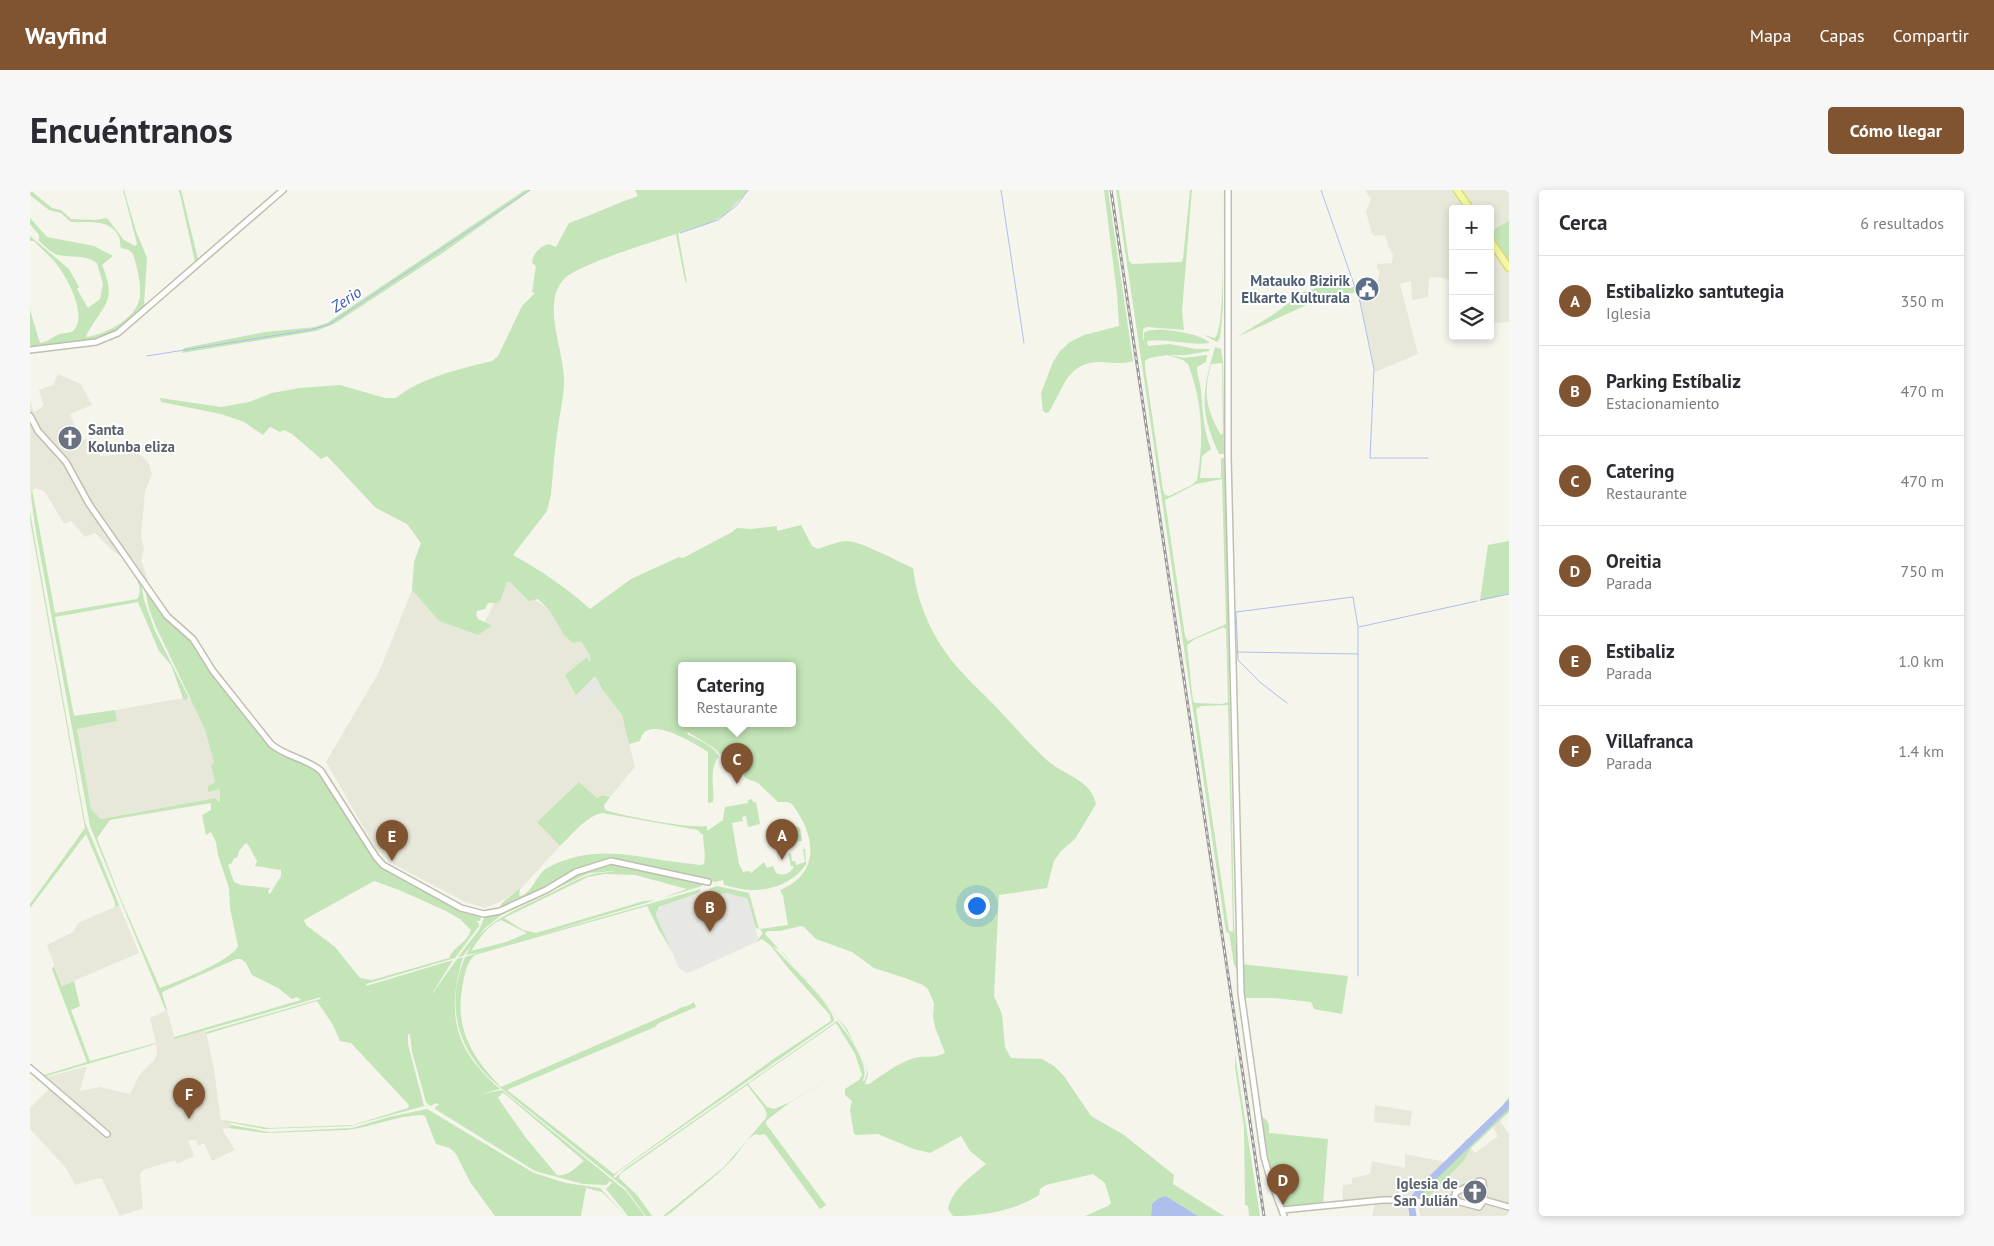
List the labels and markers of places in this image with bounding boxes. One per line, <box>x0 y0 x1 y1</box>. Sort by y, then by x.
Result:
place label: Matauko Bizirik Elkarte Kulturala <box>1241 271 1351 307</box>
public building icon: Matauko Bizirik Elkarte Kulturala <box>1354 276 1380 302</box>
place label: Santa Kolunba eliza <box>88 420 175 456</box>
church icon: Santa Kolunba eliza <box>57 425 83 451</box>
pin: C <box>721 743 753 784</box>
pin: A <box>766 819 798 860</box>
pin: E <box>376 820 408 861</box>
pin: B <box>694 891 726 932</box>
pin: F <box>173 1078 205 1119</box>
pin: D <box>1267 1164 1299 1205</box>
place label: Iglesia de San Julián <box>1393 1174 1458 1210</box>
church icon: Iglesia de San Julián <box>1462 1179 1488 1205</box>

